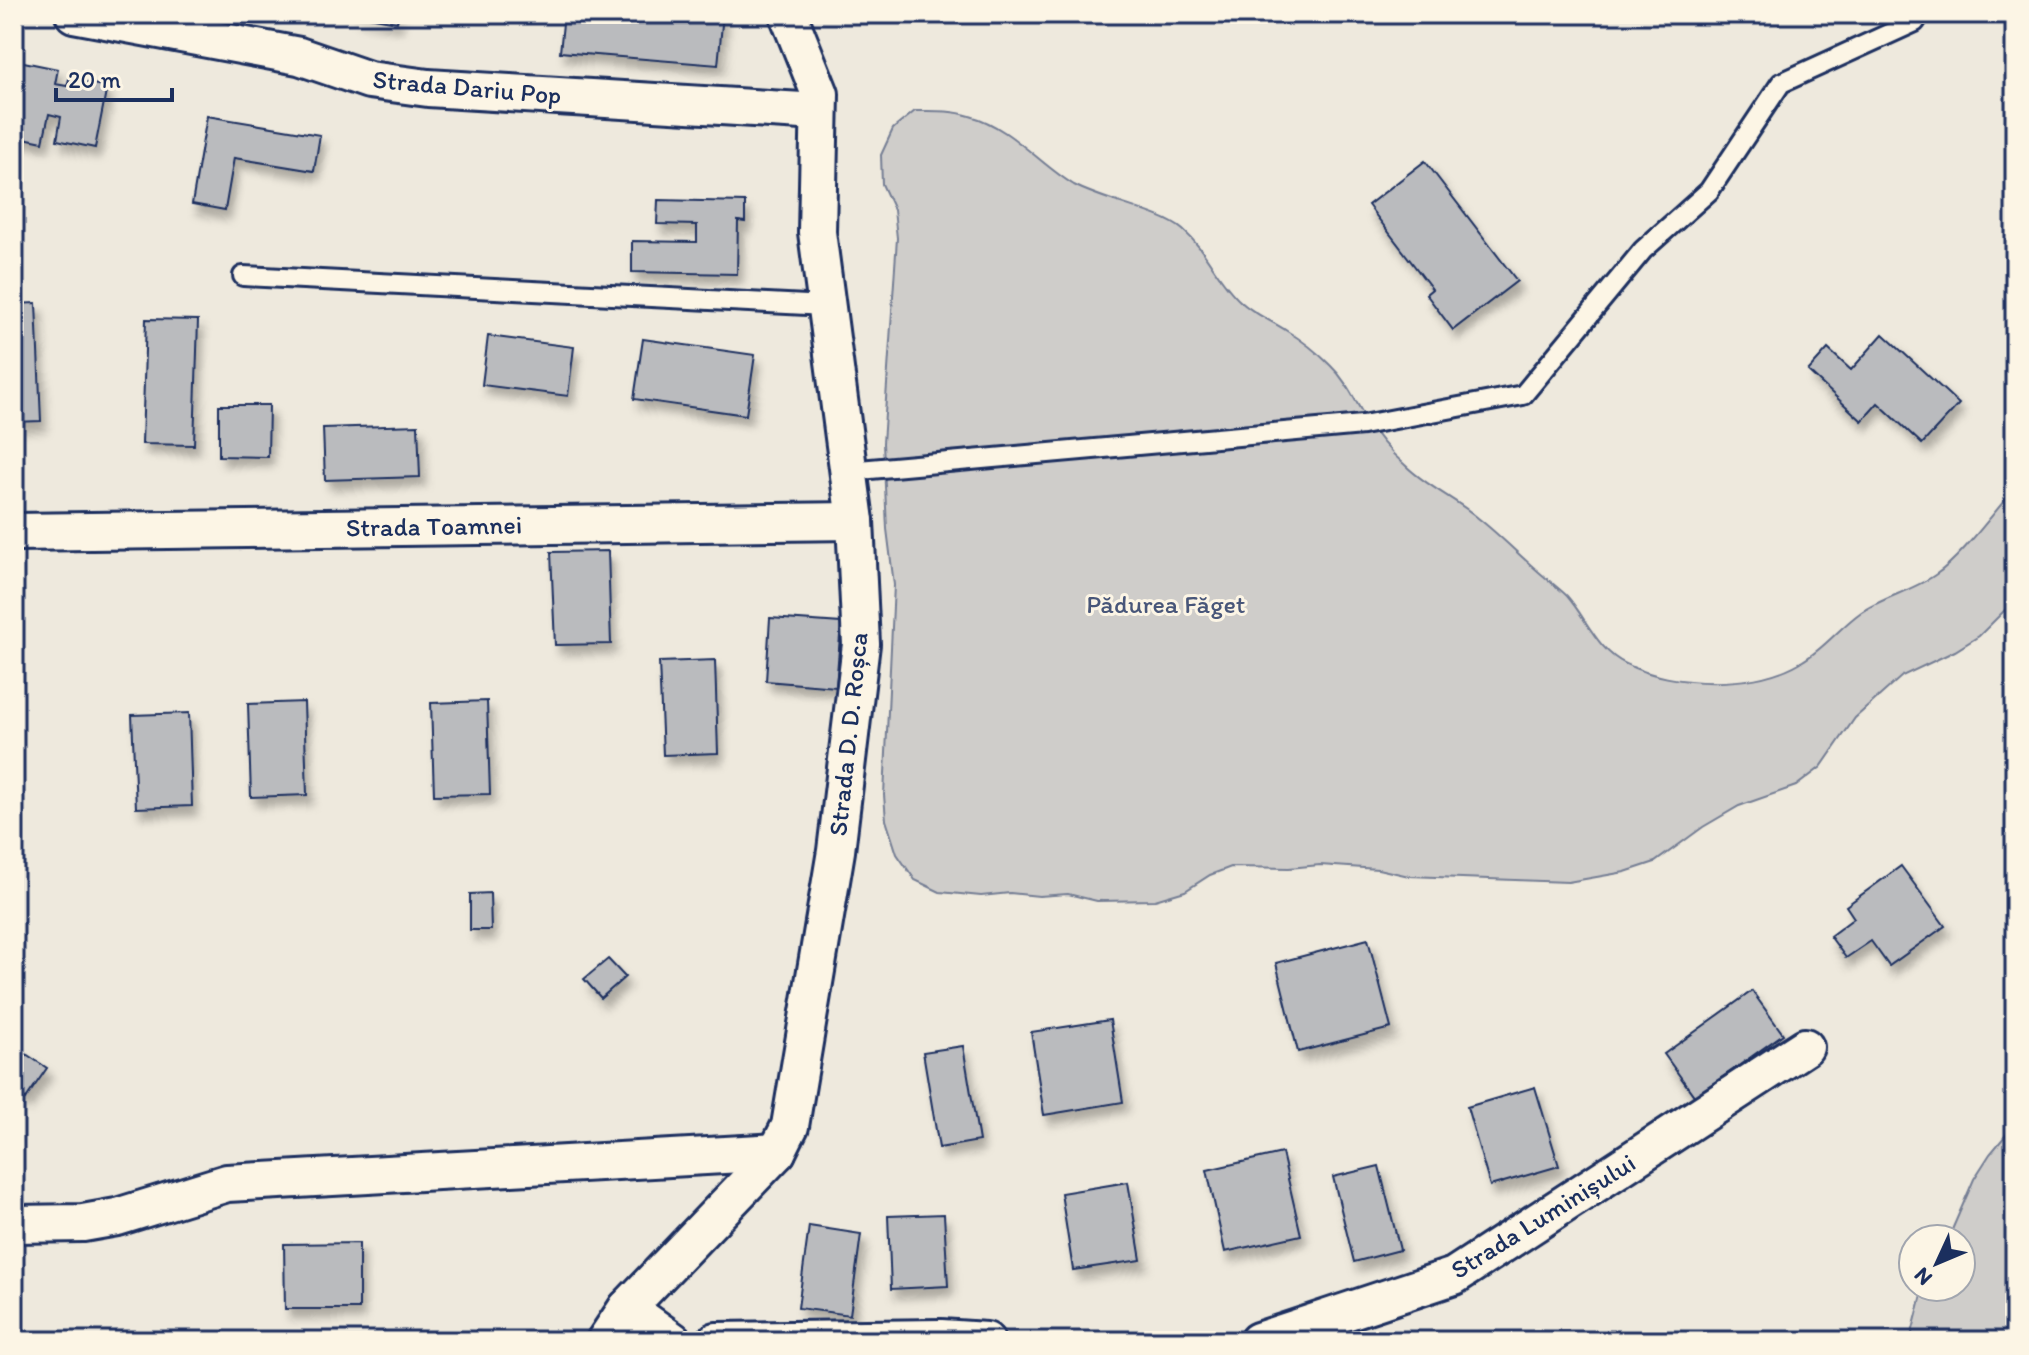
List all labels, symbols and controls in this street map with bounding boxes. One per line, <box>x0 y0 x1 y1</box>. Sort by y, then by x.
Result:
scale bar <box>56 52 172 102</box>
street label: Strada Dariu Pop <box>371 63 563 111</box>
text: 20 m <box>68 65 121 94</box>
street label: Strada Toamnei <box>345 508 523 544</box>
park label: Pădurea Făget <box>1086 588 1246 620</box>
street label: Strada D. D. Roșca <box>821 630 875 837</box>
street label: Strada Luminișului <box>1445 1146 1641 1286</box>
north arrow <box>1897 1223 1977 1303</box>
text: N <box>1908 1262 1938 1291</box>

